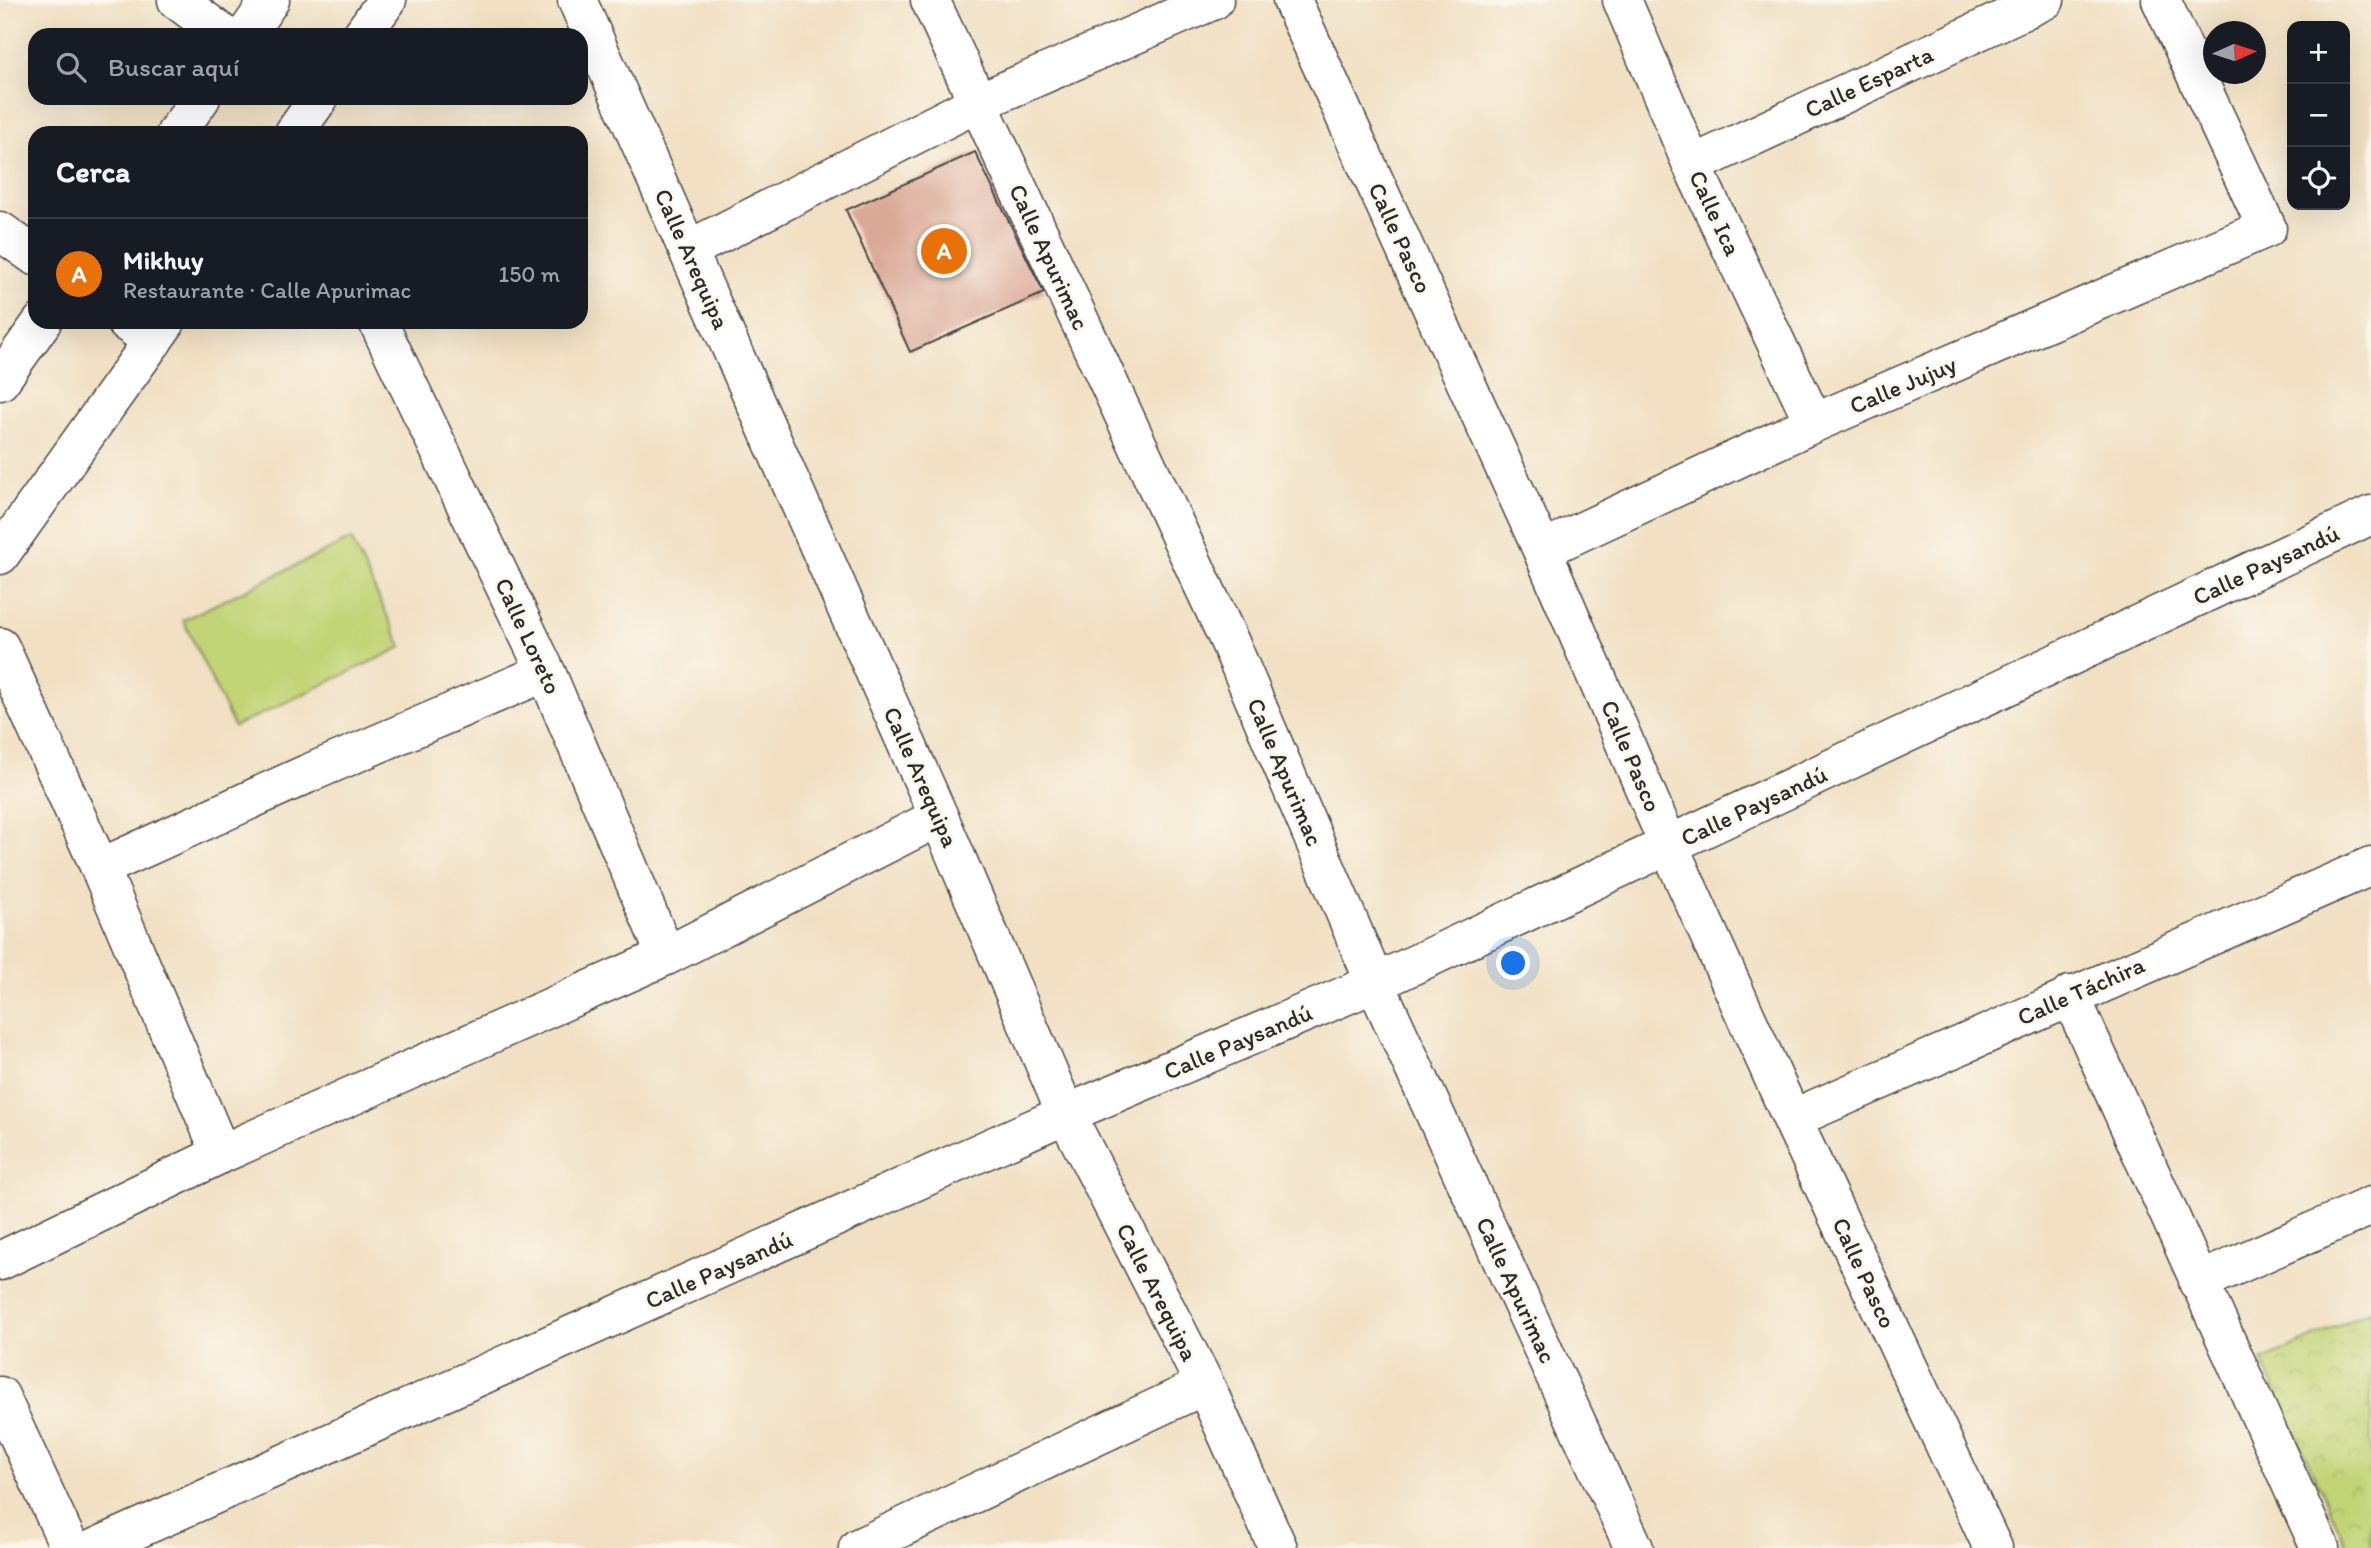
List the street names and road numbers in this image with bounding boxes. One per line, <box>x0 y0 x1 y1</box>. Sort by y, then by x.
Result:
street label: Calle Esparta <box>1800 39 1938 124</box>
street label: Calle Ica <box>1683 165 1748 261</box>
street label: Calle Pasco <box>1362 178 1439 298</box>
street label: Calle Apurimac <box>1003 179 1096 334</box>
street label: Calle Arequipa <box>649 184 737 334</box>
street label: Calle Jujuy <box>1845 349 1960 420</box>
street label: Calle Paysandú <box>2188 518 2344 611</box>
street label: Calle Loreto <box>489 573 568 698</box>
street label: Calle Apurimac <box>1241 694 1330 850</box>
street label: Calle Pasco <box>1595 695 1668 816</box>
street label: Calle Arequipa <box>878 702 966 852</box>
street label: Calle Paysandú <box>1676 759 1832 852</box>
street label: Calle Táchira <box>2013 949 2149 1031</box>
street label: Calle Paysandú <box>1159 997 1316 1086</box>
street label: Calle Apurimac <box>1470 1212 1563 1367</box>
street label: Calle Pasco <box>1826 1213 1903 1333</box>
street label: Calle Arequipa <box>1110 1218 1205 1366</box>
street label: Calle Paysandú <box>641 1224 797 1315</box>

